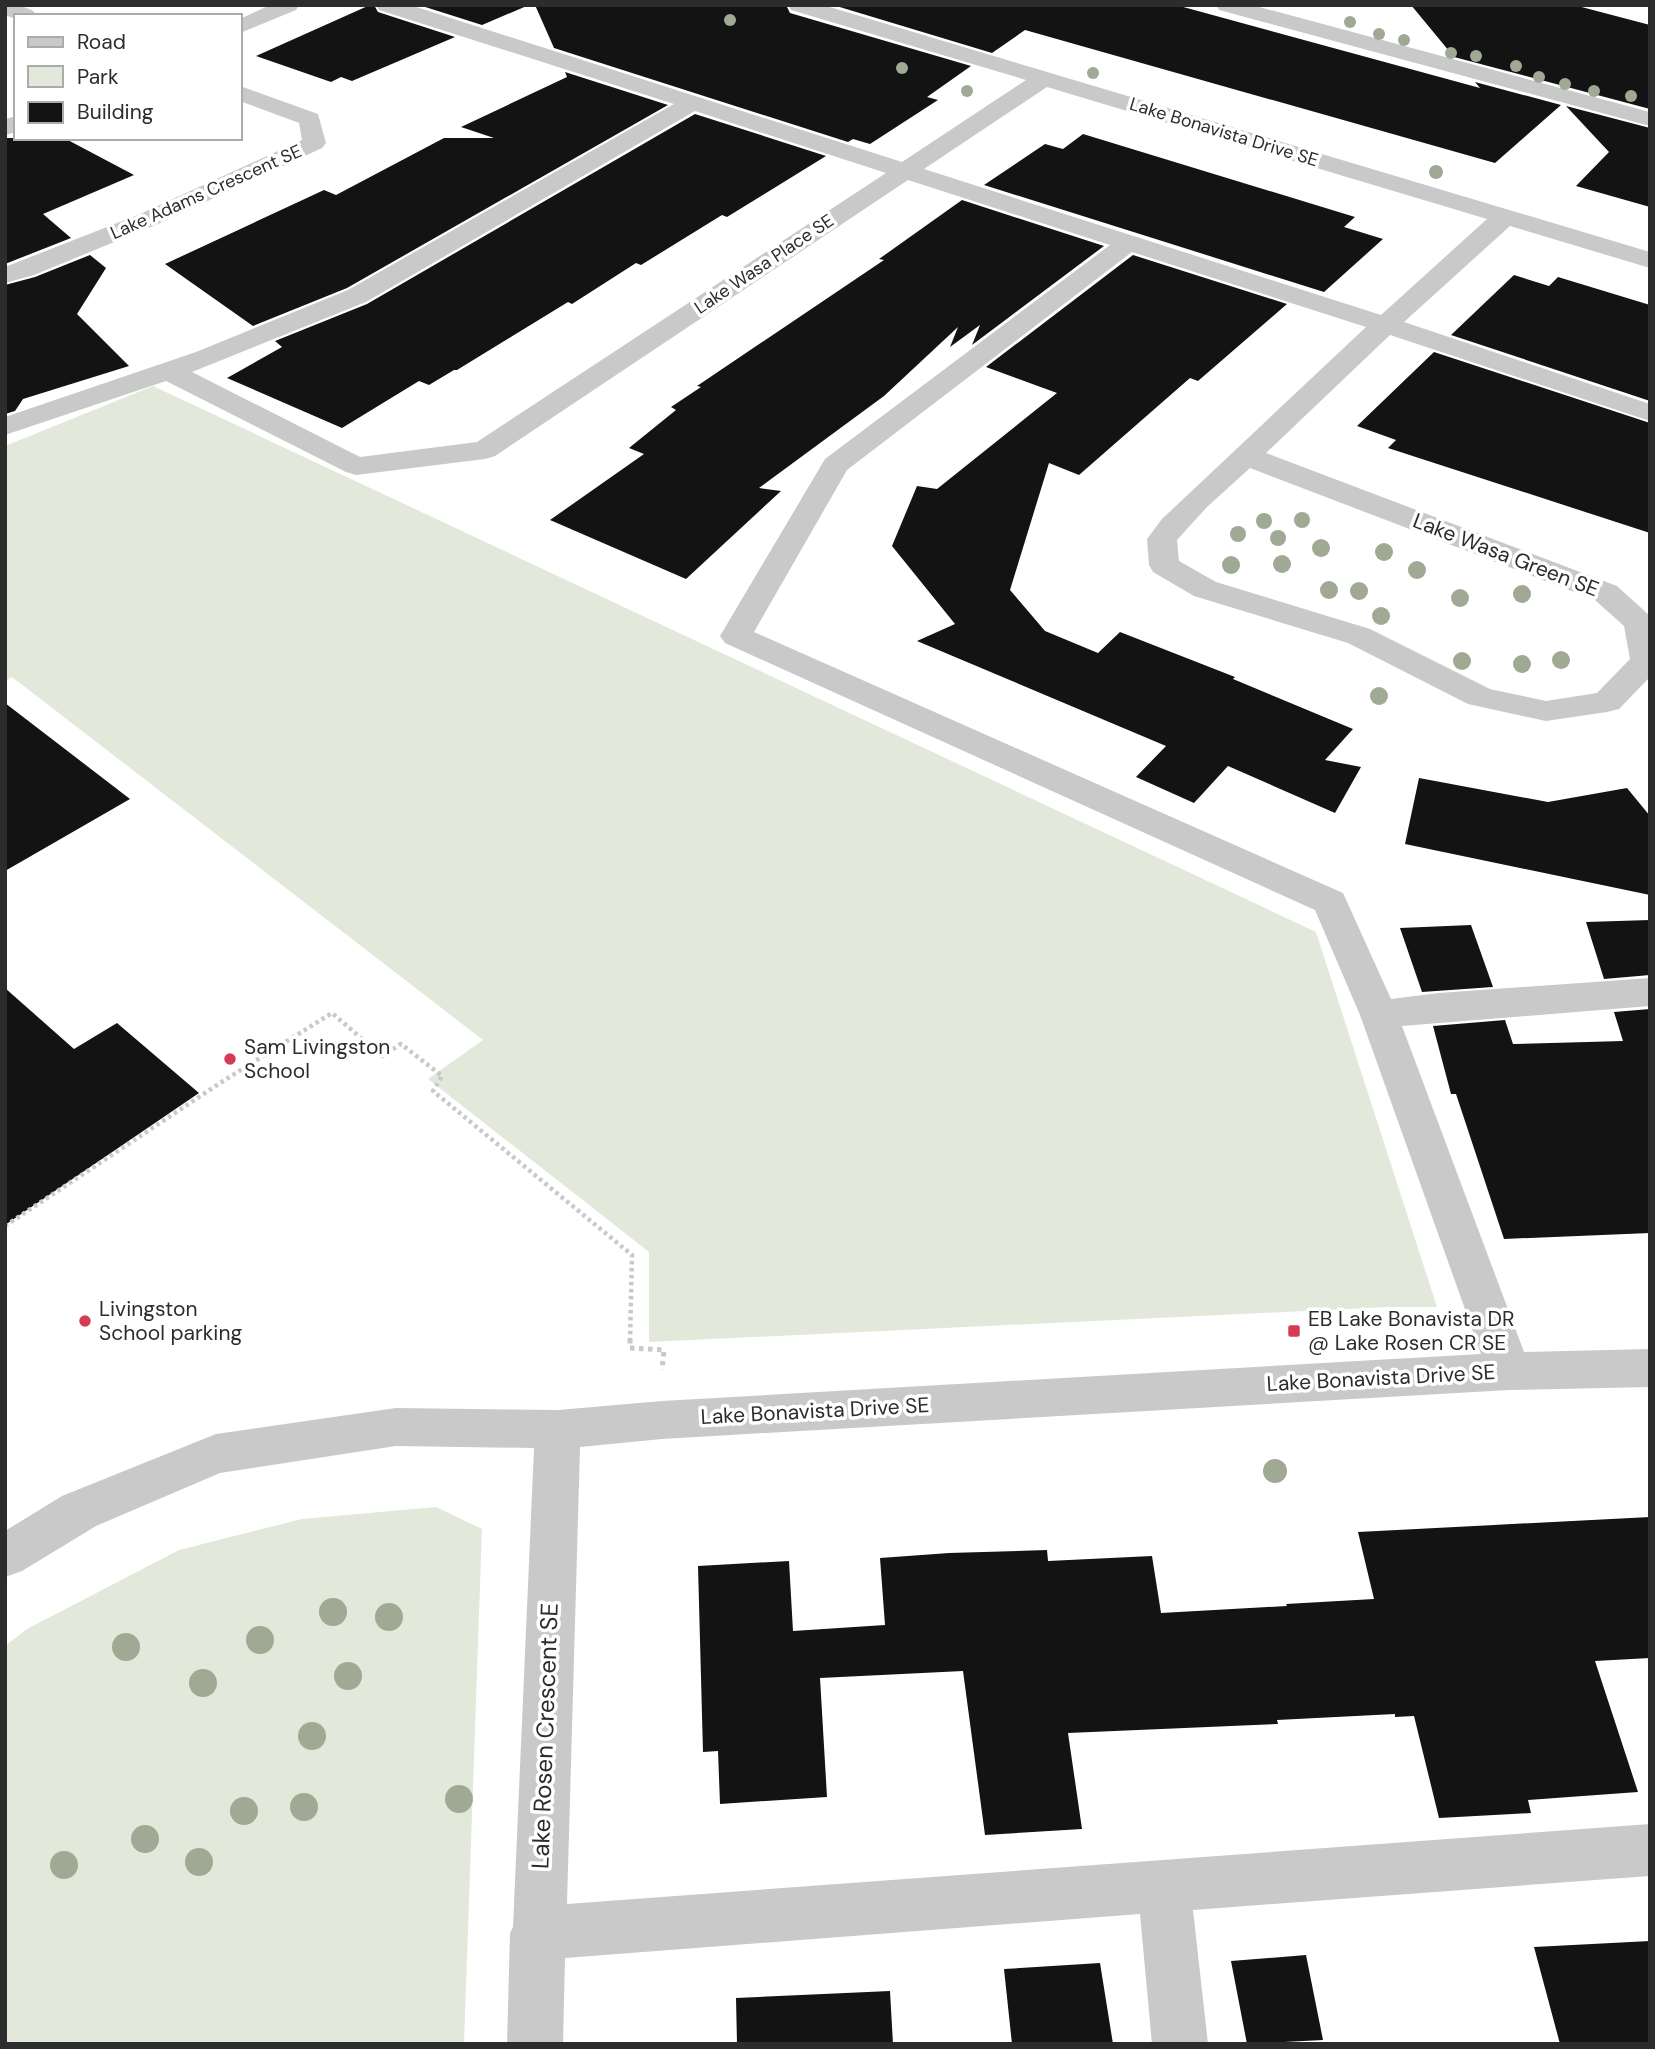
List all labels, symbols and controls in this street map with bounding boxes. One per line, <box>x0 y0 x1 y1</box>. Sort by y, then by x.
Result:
legend <box>14 14 242 140</box>
text: Road <box>77 28 126 56</box>
text: Park <box>77 63 119 91</box>
street label: Lake Bonavista Drive SE <box>1127 92 1321 172</box>
text: Building <box>77 98 154 126</box>
street label: Lake Adams Crescent SE <box>107 139 305 245</box>
street label: Lake Wasa Place SE <box>690 209 838 319</box>
street label: Lake Wasa Green SE <box>1409 507 1603 603</box>
place label: Sam Livingston School <box>244 1033 390 1085</box>
marker: Sam Livingston School <box>222 1051 238 1067</box>
place label: Livingston School parking <box>99 1295 242 1347</box>
place label: EB Lake Bonavista DR @ Lake Rosen CR SE <box>1308 1305 1515 1357</box>
marker: Livingston School parking <box>77 1313 93 1329</box>
marker: EB Lake Bonavista DR @ Lake Rosen CR SE <box>1286 1323 1302 1339</box>
street label: Lake Bonavista Drive SE <box>1266 1358 1496 1398</box>
street label: Lake Bonavista Drive SE <box>700 1391 930 1431</box>
street label: Lake Rosen Crescent SE <box>524 1602 565 1870</box>

